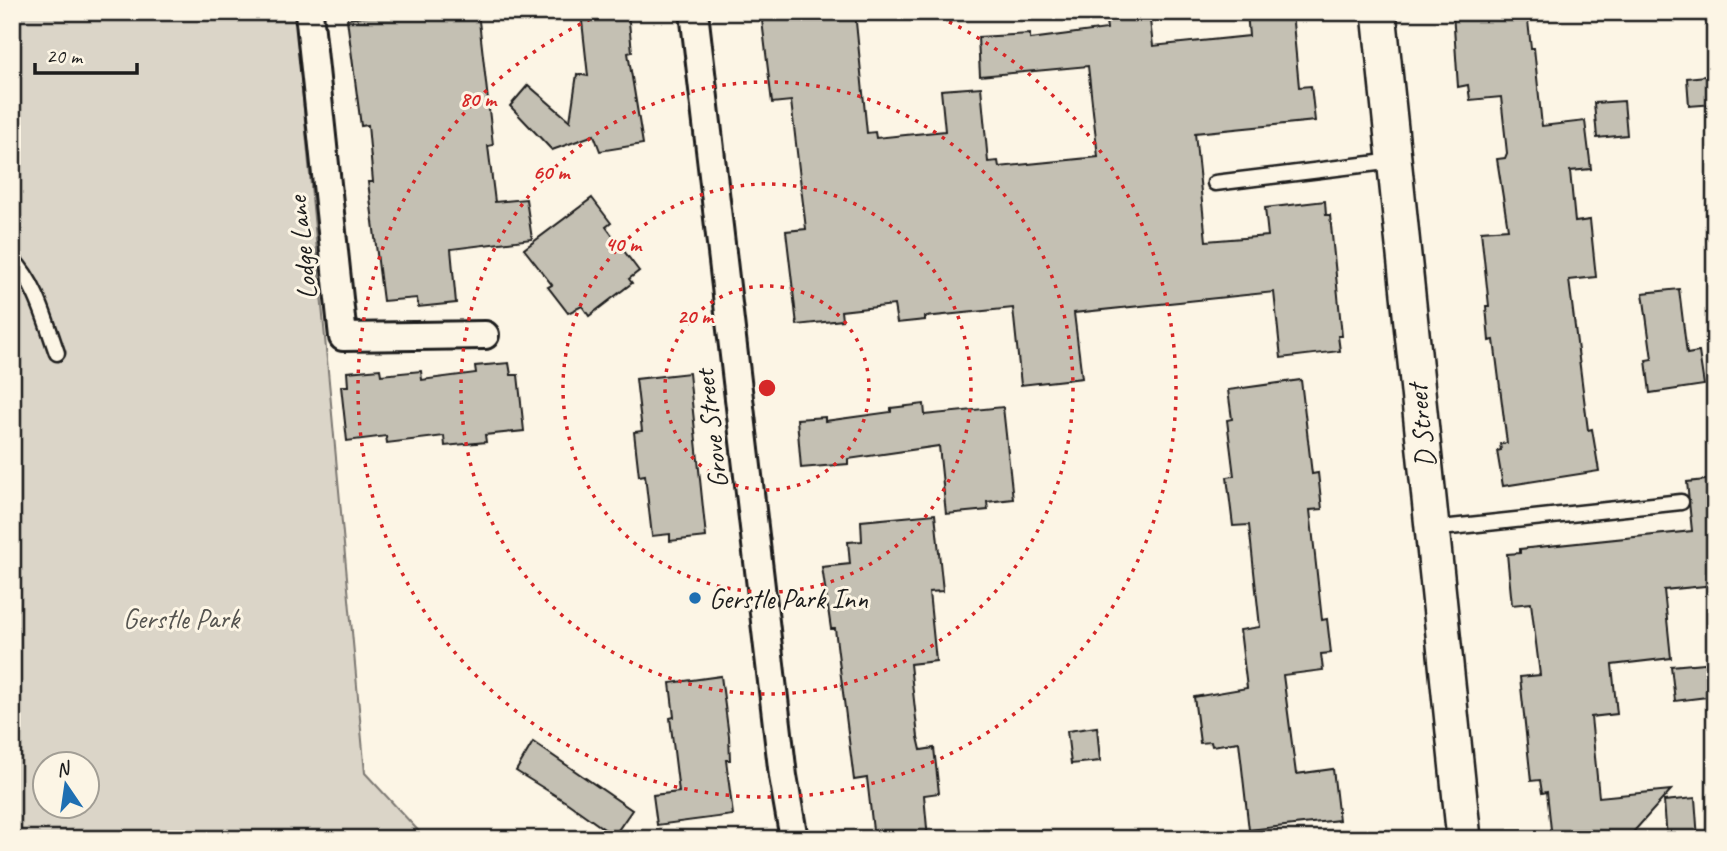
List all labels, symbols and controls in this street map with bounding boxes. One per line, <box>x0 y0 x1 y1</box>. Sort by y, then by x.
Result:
scale bar <box>35 32 136 76</box>
text: 20 m <box>46 43 84 69</box>
text: 80 m <box>460 86 498 112</box>
text: 60 m <box>533 159 571 185</box>
street label: Lodge Lane <box>279 193 325 301</box>
text: 40 m <box>605 231 643 257</box>
text: 20 m <box>677 303 715 329</box>
street label: Grove Street <box>686 365 736 490</box>
centre of rings <box>755 376 779 400</box>
street label: D Street <box>1399 379 1443 469</box>
place label: Gerstle Park Inn <box>709 581 868 616</box>
marker: Gerstle Park Inn <box>687 590 703 606</box>
park label: Gerstle Park <box>123 601 241 636</box>
north arrow <box>32 750 102 820</box>
text: N <box>54 756 74 782</box>

